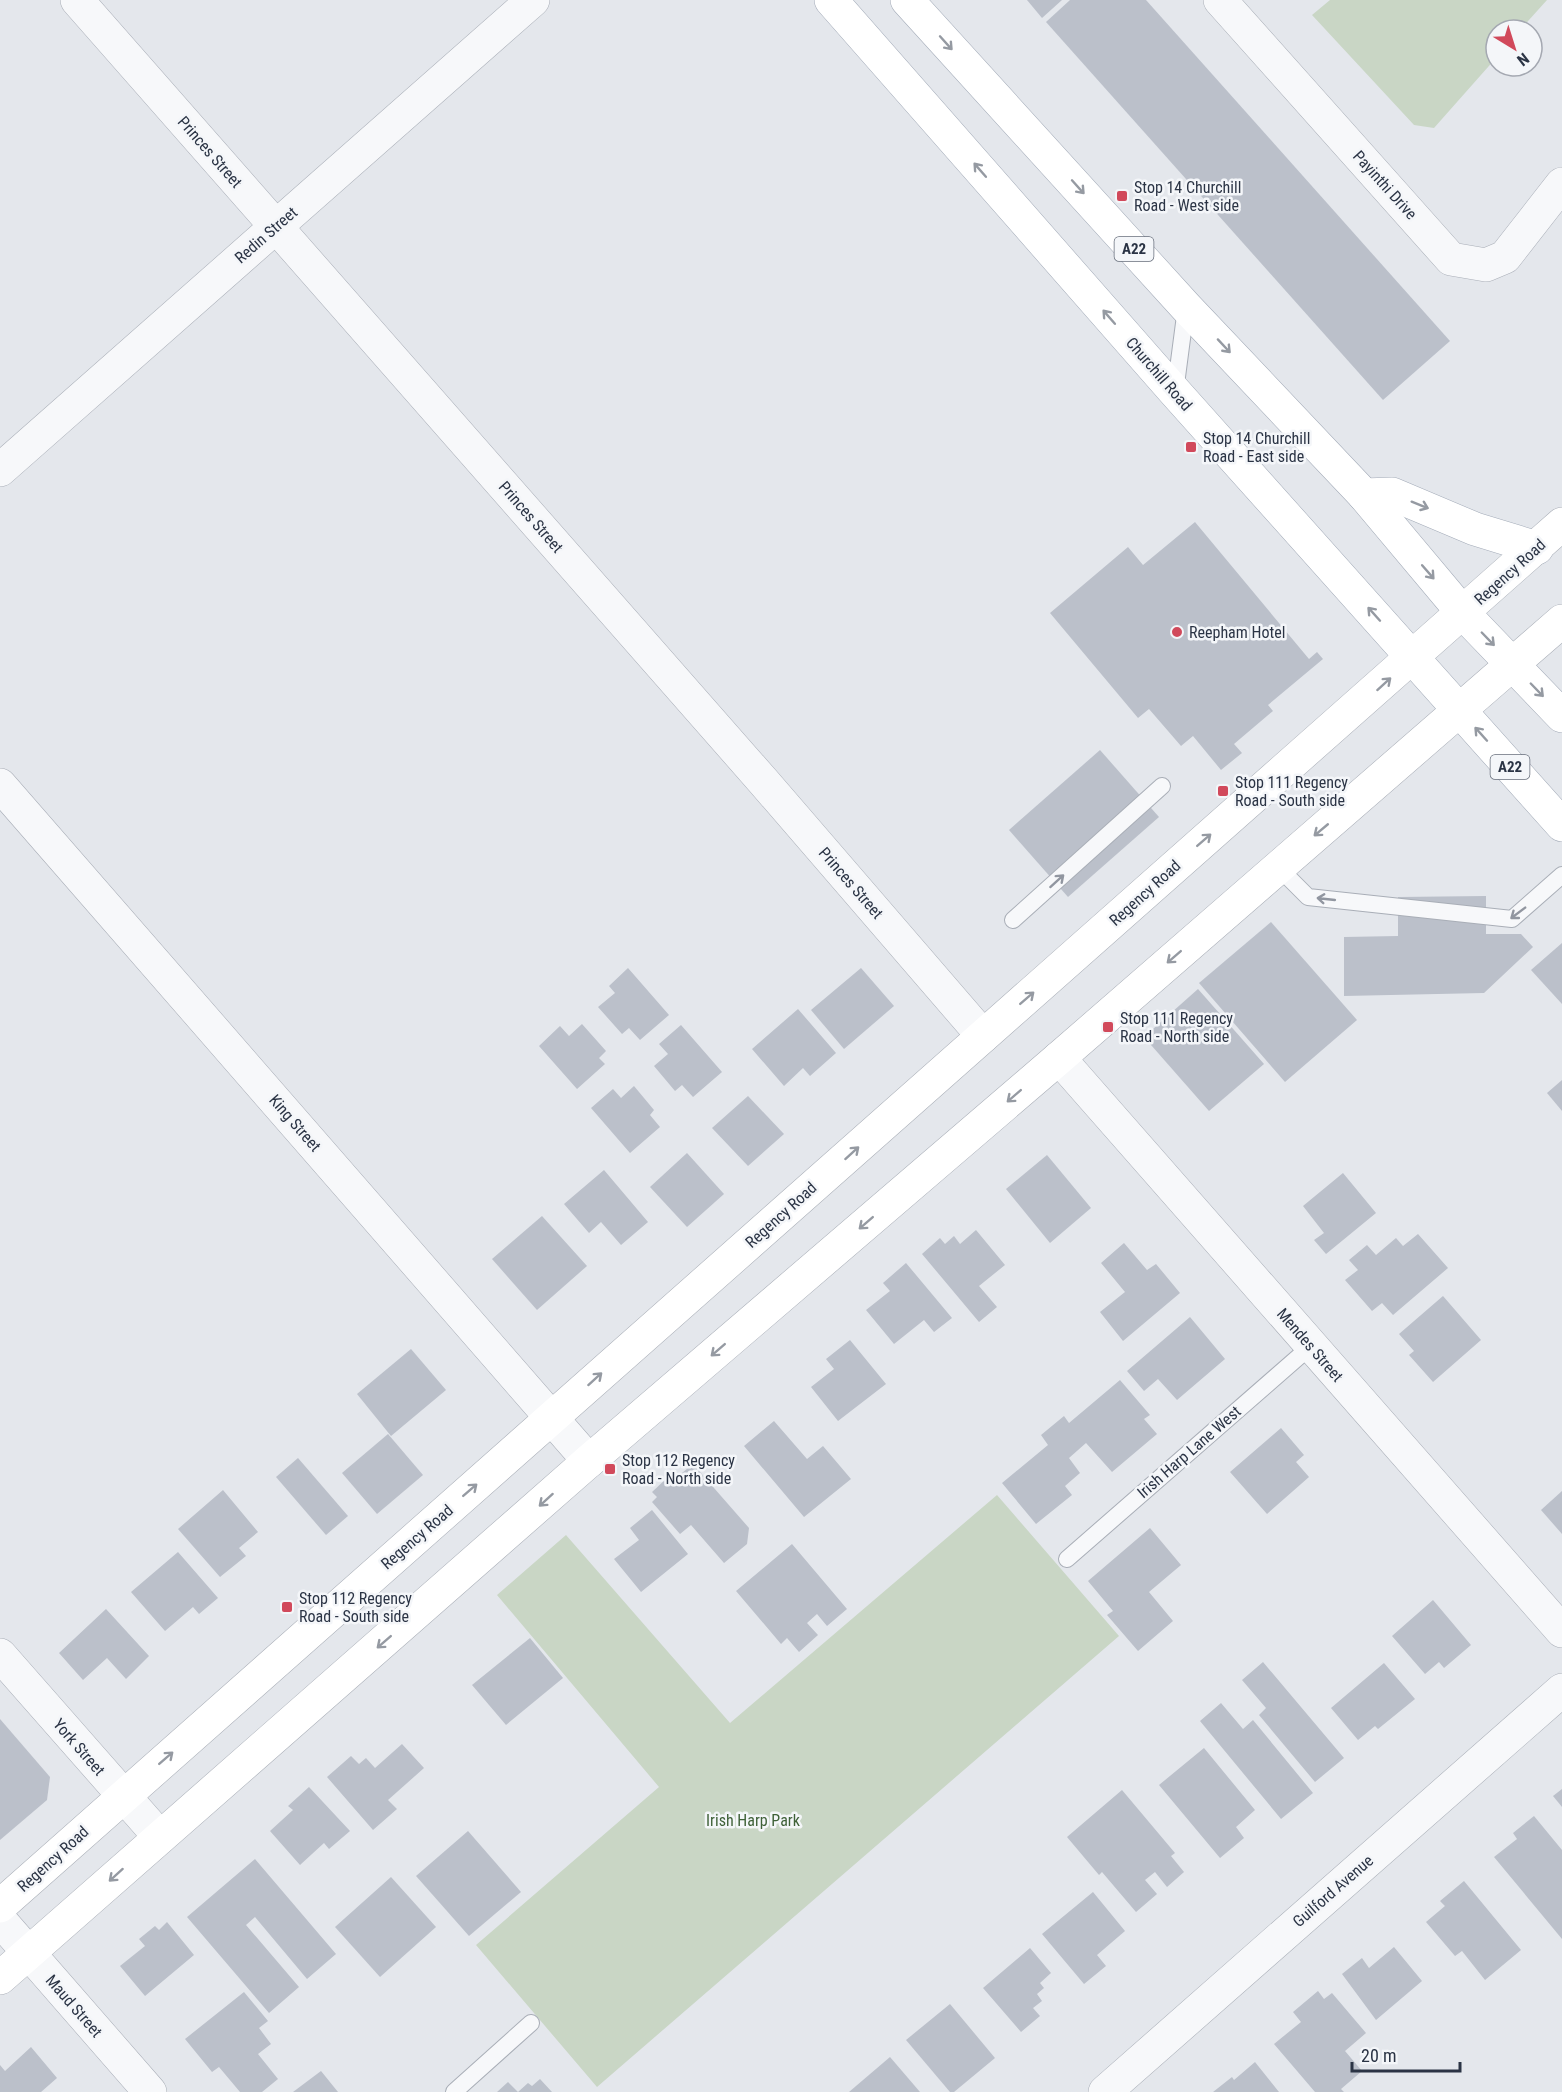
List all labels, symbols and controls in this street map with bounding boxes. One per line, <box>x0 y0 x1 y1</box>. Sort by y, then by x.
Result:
north arrow <box>1484 18 1544 78</box>
one-way arrow <box>939 35 953 50</box>
text: N <box>1513 49 1533 70</box>
street label: Princes Street <box>174 112 246 192</box>
street label: Payinthi Drive <box>1349 147 1421 223</box>
one-way arrow <box>973 163 987 178</box>
place label: Stop 14 Churchill Road - West side <box>1134 178 1241 215</box>
one-way arrow <box>1070 180 1085 195</box>
marker: Stop 14 Churchill Road - West side <box>1115 189 1129 203</box>
street label: Redin Street <box>231 203 301 267</box>
road number: A22 <box>1114 237 1154 261</box>
one-way arrow <box>1102 309 1116 324</box>
street label: Churchill Road <box>1122 333 1196 415</box>
one-way arrow <box>1216 339 1231 354</box>
place label: Stop 14 Churchill Road - East side <box>1203 429 1310 466</box>
marker: Stop 14 Churchill Road - East side <box>1184 440 1198 454</box>
street label: Princes Street <box>495 477 567 557</box>
one-way arrow <box>1410 500 1429 511</box>
street label: Regency Road <box>1471 535 1549 609</box>
one-way arrow <box>1422 564 1435 580</box>
one-way arrow <box>1367 607 1381 622</box>
place label: Reepham Hotel <box>1189 623 1285 642</box>
marker: Reepham Hotel <box>1170 625 1184 639</box>
one-way arrow <box>1481 631 1495 646</box>
one-way arrow <box>1377 677 1392 691</box>
one-way arrow <box>1530 683 1545 698</box>
one-way arrow <box>1474 727 1488 742</box>
road number: A22 <box>1490 755 1530 779</box>
place label: Stop 111 Regency Road - South side <box>1235 773 1348 810</box>
marker: Stop 111 Regency Road - South side <box>1216 784 1230 798</box>
one-way arrow <box>1314 823 1329 837</box>
one-way arrow <box>1196 833 1211 847</box>
street label: Princes Street <box>815 843 887 923</box>
street label: Regency Road <box>1106 856 1184 930</box>
one-way arrow <box>1049 874 1064 888</box>
one-way arrow <box>1317 893 1337 904</box>
one-way arrow <box>1510 906 1526 919</box>
one-way arrow <box>1166 951 1182 964</box>
one-way arrow <box>1019 991 1034 1005</box>
place label: Stop 111 Regency Road - North side <box>1120 1009 1233 1046</box>
marker: Stop 111 Regency Road - North side <box>1101 1020 1115 1034</box>
one-way arrow <box>1007 1089 1022 1103</box>
street label: King Street <box>265 1091 325 1156</box>
one-way arrow <box>844 1146 859 1160</box>
street label: Regency Road <box>742 1178 820 1252</box>
one-way arrow <box>859 1216 874 1230</box>
street label: Mendes Street <box>1273 1304 1347 1386</box>
one-way arrow <box>711 1343 726 1357</box>
one-way arrow <box>588 1372 603 1386</box>
street label: Irish Harp Lane West <box>1133 1402 1245 1502</box>
place label: Stop 112 Regency Road - North side <box>622 1451 735 1488</box>
marker: Stop 112 Regency Road - North side <box>603 1462 617 1476</box>
one-way arrow <box>462 1483 477 1497</box>
one-way arrow <box>539 1493 554 1507</box>
street label: Regency Road <box>377 1501 457 1573</box>
place label: Stop 112 Regency Road - South side <box>299 1589 412 1626</box>
marker: Stop 112 Regency Road - South side <box>280 1600 294 1614</box>
one-way arrow <box>376 1636 392 1649</box>
street label: York Street <box>49 1715 109 1780</box>
one-way arrow <box>158 1752 174 1766</box>
park label: Irish Harp Park <box>706 1811 801 1830</box>
street label: Regency Road <box>14 1822 92 1896</box>
street label: Guilford Avenue <box>1289 1851 1377 1931</box>
one-way arrow <box>109 1868 124 1882</box>
street label: Maud Street <box>42 1971 106 2041</box>
scale bar <box>1352 2035 1460 2073</box>
text: 20 m <box>1361 2045 1396 2066</box>

